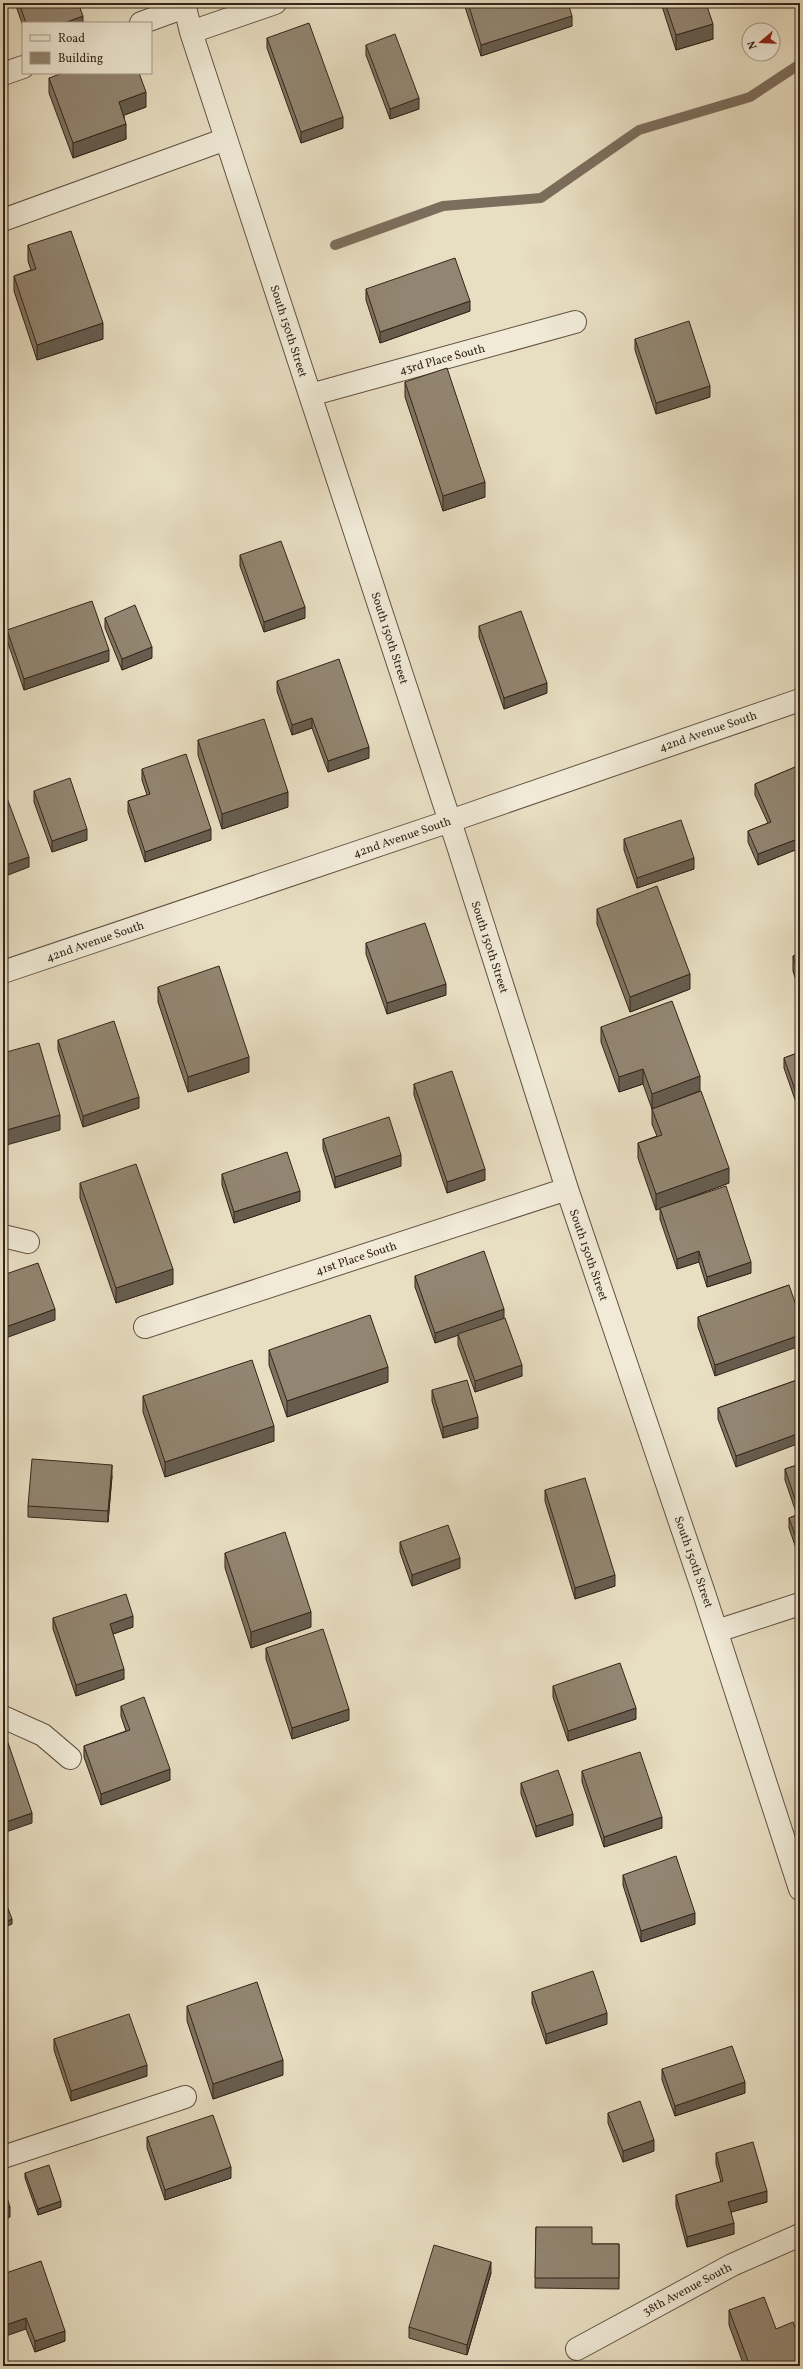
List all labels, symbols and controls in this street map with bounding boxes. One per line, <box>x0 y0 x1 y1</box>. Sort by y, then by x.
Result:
legend <box>22 22 152 74</box>
north arrow <box>741 22 781 62</box>
text: Road <box>58 31 85 47</box>
text: N <box>745 39 761 51</box>
text: Building <box>58 51 103 67</box>
street label: South 150th Street <box>266 283 311 380</box>
street label: 43rd Place South <box>398 341 487 379</box>
street label: South 150th Street <box>367 590 412 687</box>
street label: 42nd Avenue South <box>657 708 759 756</box>
street label: 42nd Avenue South <box>351 814 453 862</box>
street label: South 150th Street <box>467 899 512 996</box>
street label: 42nd Avenue South <box>44 918 146 966</box>
street label: South 150th Street <box>565 1207 611 1303</box>
street label: 41st Place South <box>314 1238 399 1280</box>
street label: South 150th Street <box>670 1514 716 1610</box>
street label: 38th Avenue South <box>640 2260 735 2320</box>

